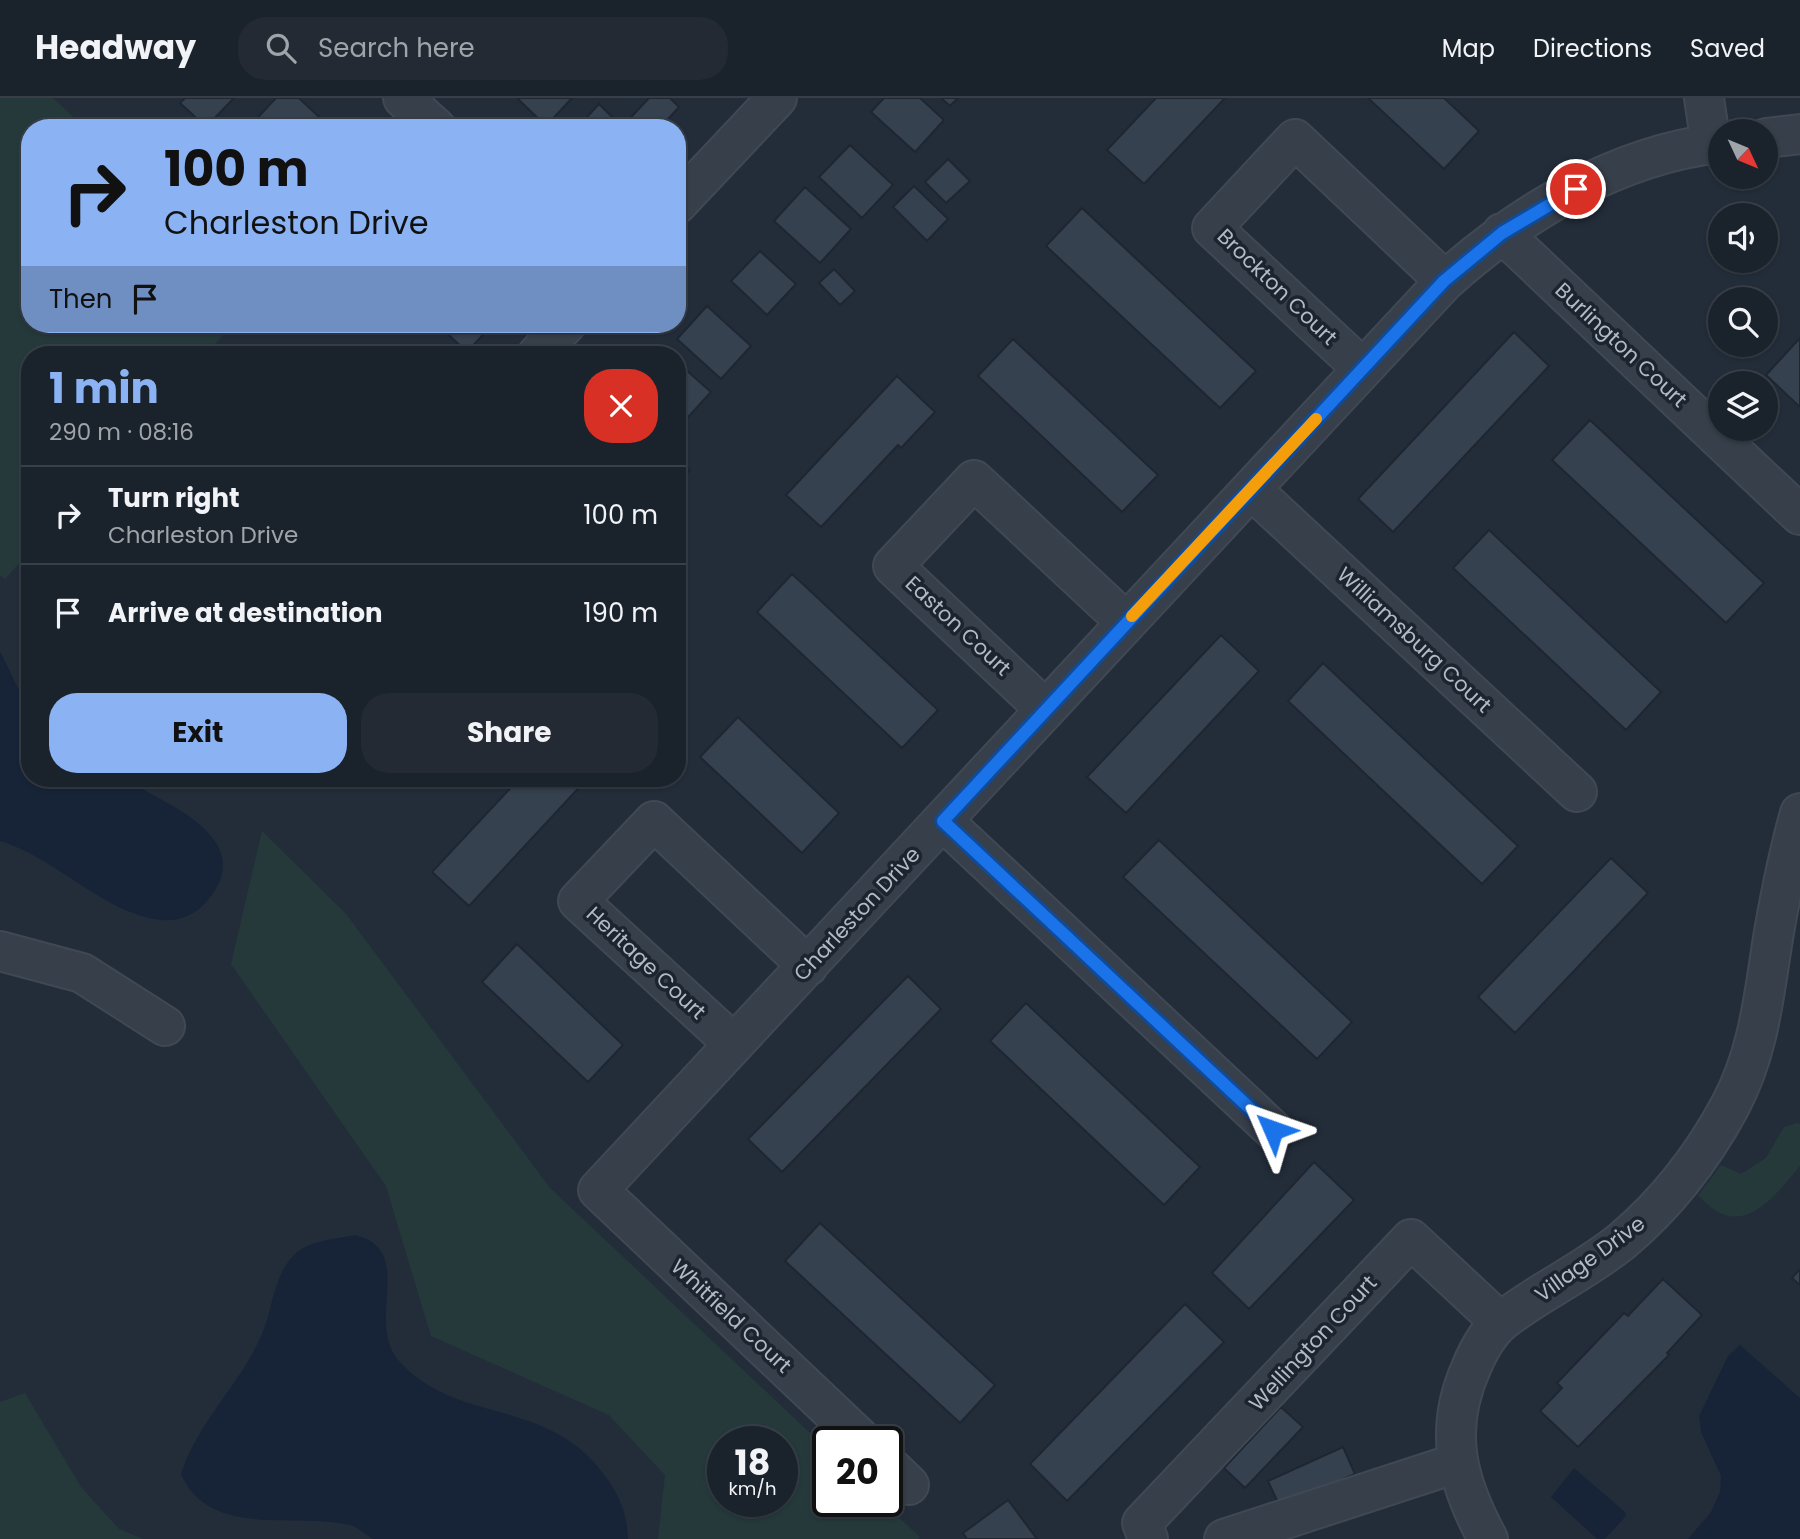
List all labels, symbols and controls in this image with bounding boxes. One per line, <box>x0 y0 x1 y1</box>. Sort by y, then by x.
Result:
search box <box>238 17 728 80</box>
text: Headway <box>35 24 196 71</box>
icon: search <box>262 29 300 67</box>
text: Search here <box>318 30 475 66</box>
text: Map <box>1442 32 1495 65</box>
text: Directions <box>1533 32 1652 65</box>
text: Saved <box>1690 32 1765 65</box>
north arrow <box>1708 119 1778 189</box>
map controls <box>1708 119 1778 441</box>
text: 100 m <box>164 135 309 203</box>
icon: right <box>49 147 140 238</box>
pin <box>1546 159 1606 219</box>
icon: arrive <box>1557 170 1595 208</box>
text: Charleston Drive <box>164 200 429 245</box>
button: sound <box>1708 203 1778 273</box>
street label: Brockton Court <box>1211 222 1344 351</box>
street label: Burlington Court <box>1549 276 1694 413</box>
icon: arrive <box>126 280 164 318</box>
text: Then <box>49 281 112 317</box>
button: search <box>1708 287 1778 357</box>
text: 1 min <box>49 359 159 418</box>
button: close <box>584 369 658 443</box>
button: layers <box>1708 371 1778 441</box>
text: 290 m · 08:16 <box>49 416 194 448</box>
text: Turn right <box>108 480 240 516</box>
icon: right <box>49 496 87 534</box>
text: 100 m <box>583 497 658 533</box>
text: Charleston Drive <box>108 519 298 551</box>
street label: Williamsburg Court <box>1331 560 1498 719</box>
street label: Easton Court <box>899 569 1017 682</box>
icon: arrive <box>49 594 87 632</box>
text: Arrive at destination <box>108 595 383 631</box>
text: 190 m <box>583 595 658 631</box>
button: Exit <box>49 693 347 773</box>
button: Share <box>361 693 658 773</box>
street label: Charleston Drive <box>787 840 926 987</box>
street label: Heritage Court <box>580 900 712 1026</box>
position arrow <box>1236 1093 1310 1167</box>
street label: Village Drive <box>1529 1209 1651 1308</box>
street label: Whitfield Court <box>665 1252 798 1379</box>
street label: Wellington Court <box>1242 1269 1383 1417</box>
speed limit sign: 20 <box>812 1426 903 1517</box>
text: 18 <box>735 1438 770 1487</box>
text: km/h <box>729 1476 776 1501</box>

